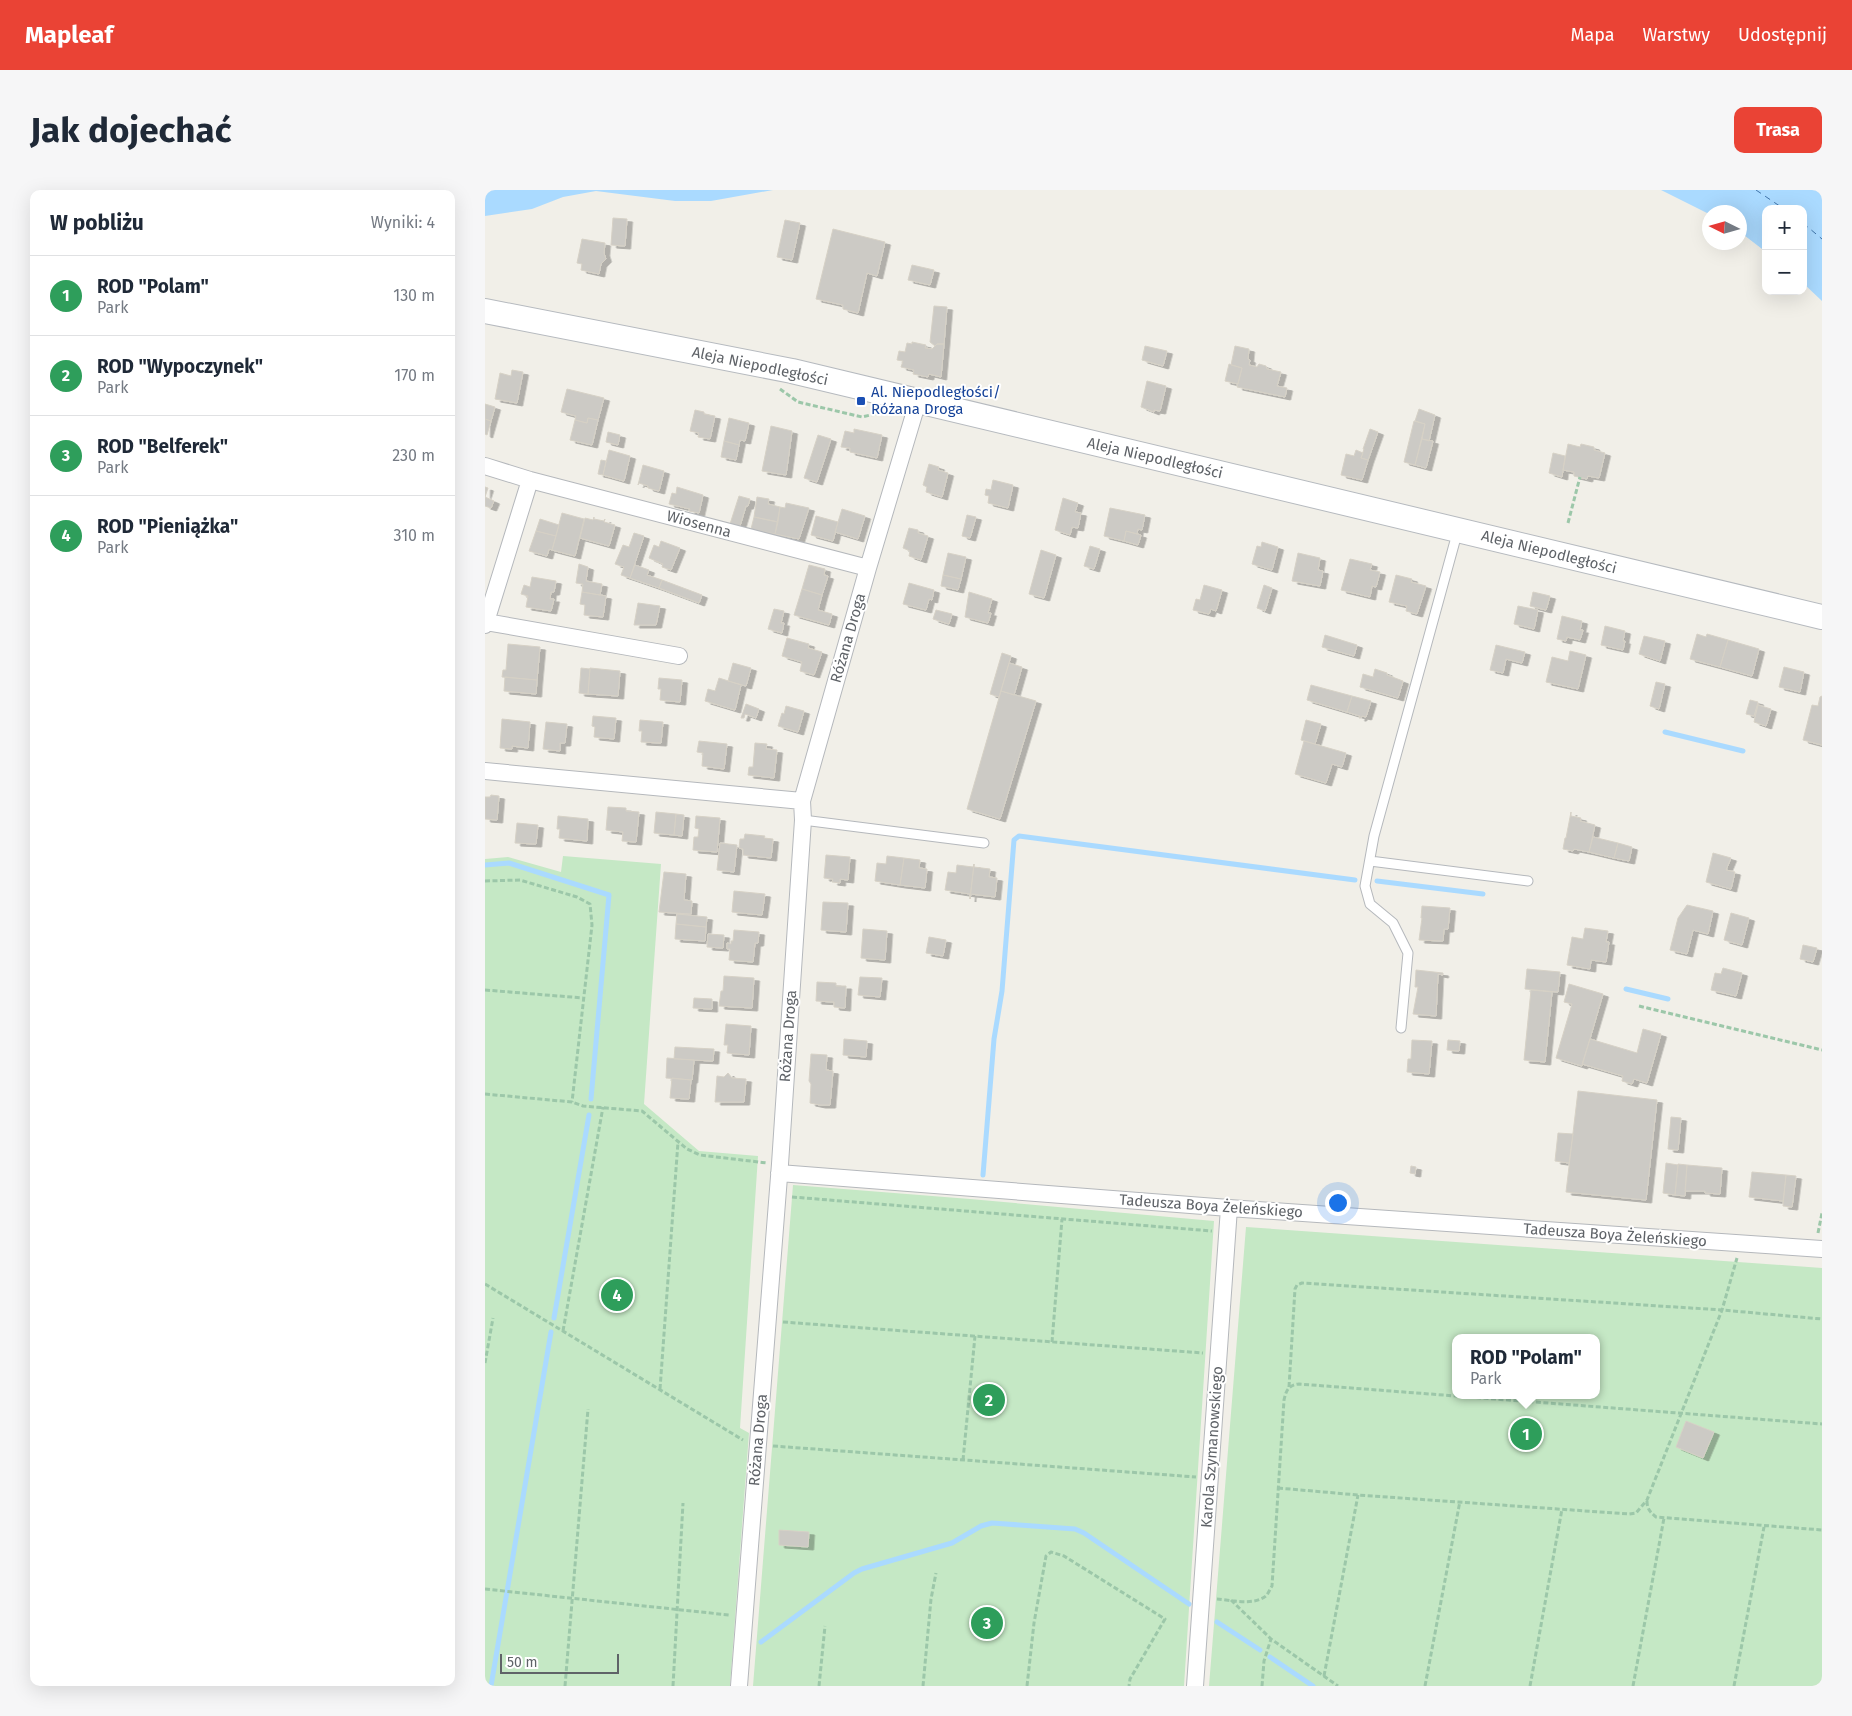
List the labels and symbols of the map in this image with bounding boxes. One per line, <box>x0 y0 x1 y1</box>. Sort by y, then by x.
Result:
north arrow <box>1702 205 1747 250</box>
street label: Aleja Niepodległości <box>690 343 830 389</box>
place label: Al. Niepodległości/ Różana Droga <box>871 383 1001 418</box>
marker: Al. Niepodległości/ Różana Droga <box>855 395 867 407</box>
street label: Aleja Niepodległości <box>1085 434 1225 482</box>
street label: Wiosenna <box>665 507 733 541</box>
street label: Aleja Niepodległości <box>1480 526 1618 578</box>
street label: Różana Droga <box>827 591 869 685</box>
street label: Różana Droga <box>776 989 800 1083</box>
your location <box>1325 1190 1351 1216</box>
street label: Tadeusza Boya Żeleńskiego <box>1119 1191 1303 1221</box>
street label: Tadeusza Boya Żeleńskiego <box>1523 1220 1707 1250</box>
pin: 4 <box>601 1276 633 1314</box>
street label: Karola Szymanowskiego <box>1197 1365 1227 1529</box>
pin: 2 <box>973 1381 1005 1419</box>
street label: Różana Droga <box>745 1393 771 1487</box>
pin: 1 <box>1510 1415 1542 1453</box>
pin: 3 <box>971 1604 1003 1642</box>
scale bar <box>500 1651 619 1674</box>

